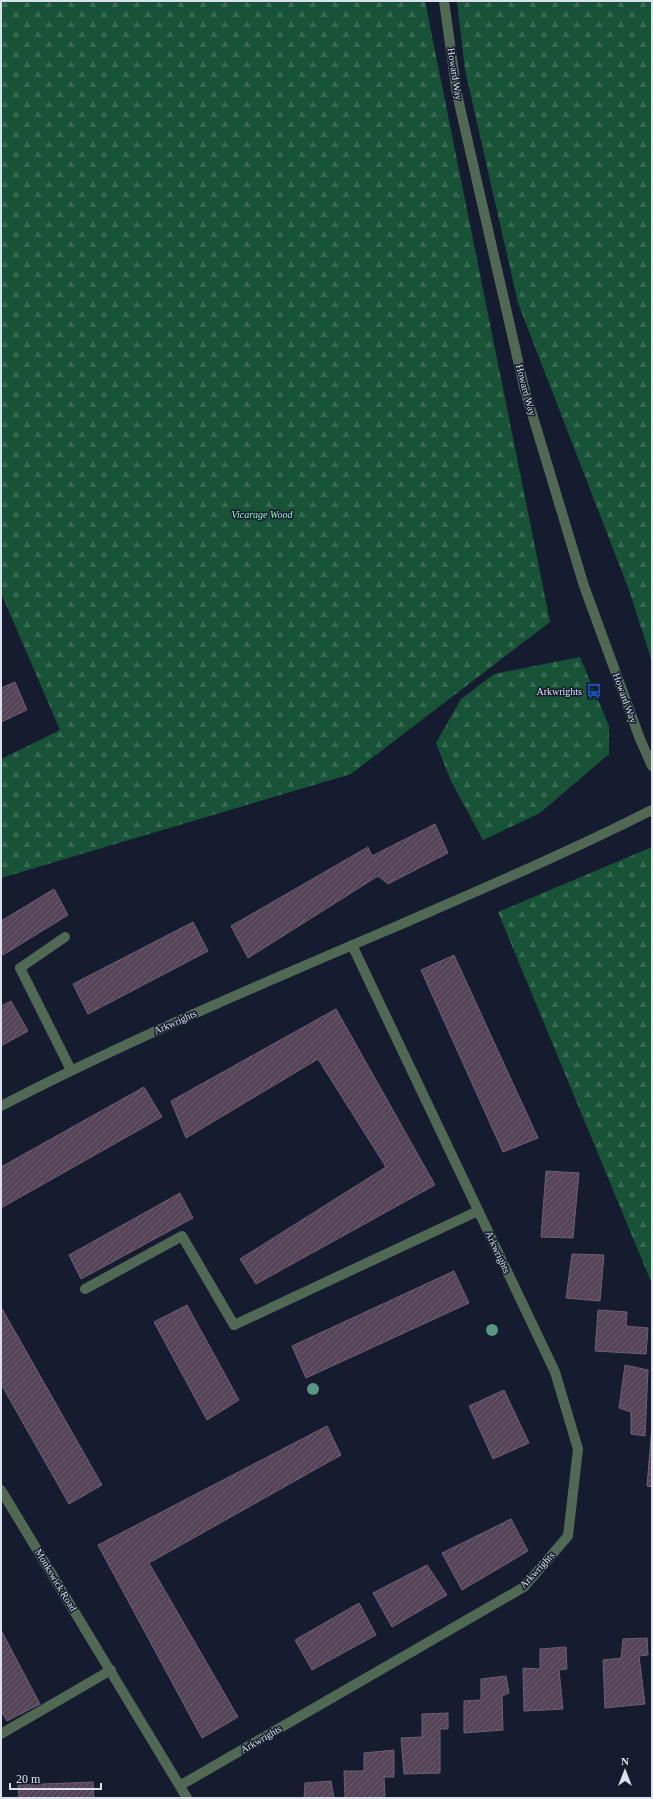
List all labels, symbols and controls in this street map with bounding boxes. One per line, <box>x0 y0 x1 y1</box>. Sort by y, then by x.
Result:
street label: Howard Way <box>445 47 465 101</box>
street label: Howard Way <box>514 363 538 417</box>
park label: Vicarage Wood <box>232 509 293 520</box>
street label: Howard Way <box>611 671 639 725</box>
bus stop icon: Arkwrights <box>585 682 603 700</box>
place label: Arkwrights <box>536 686 582 697</box>
street label: Arkwrights <box>152 1008 198 1036</box>
street label: Arkwrights <box>483 1229 513 1275</box>
street label: Monkswick Road <box>33 1547 79 1613</box>
street label: Arkwrights <box>517 1550 557 1590</box>
street label: Arkwrights <box>239 1723 284 1755</box>
north arrow <box>605 1751 645 1791</box>
text: N <box>621 1755 629 1767</box>
scale bar <box>10 1765 101 1791</box>
text: 20 m <box>16 1772 41 1786</box>

